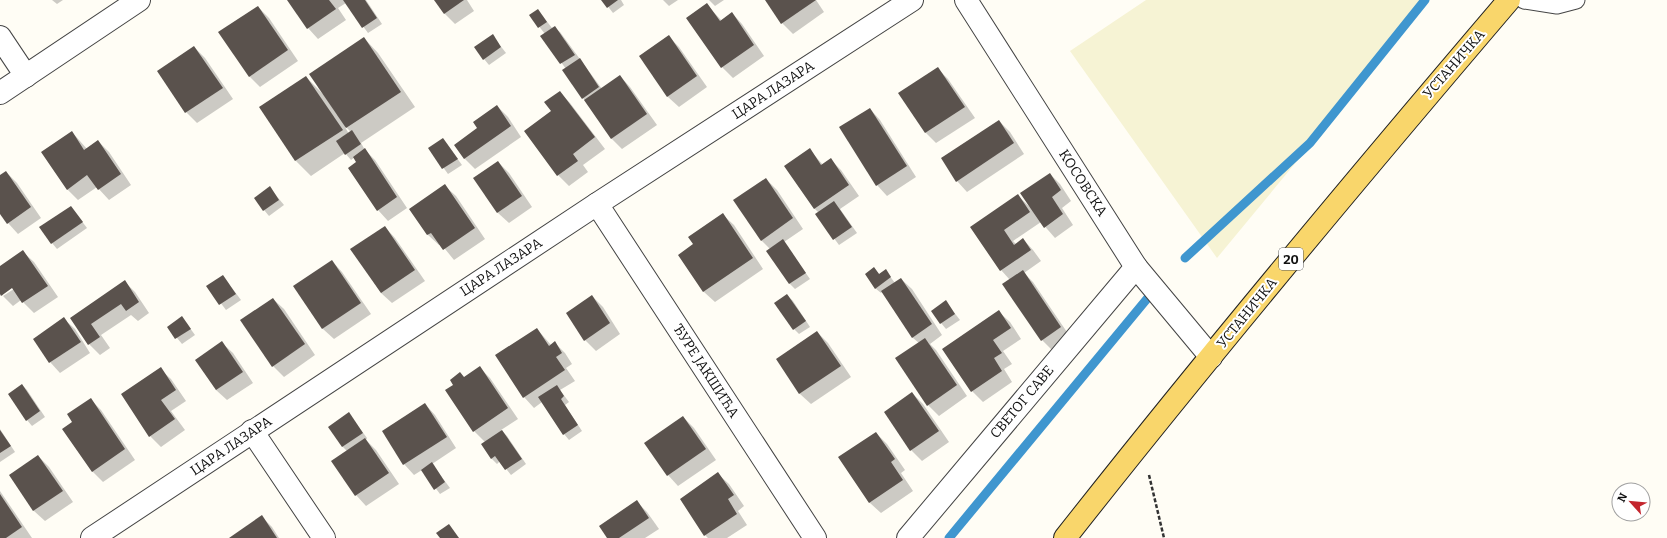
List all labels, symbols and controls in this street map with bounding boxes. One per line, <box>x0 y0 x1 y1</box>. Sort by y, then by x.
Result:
street label: УСТАНИЧКА <box>1420 26 1489 102</box>
street label: ЦАРА ЛАЗАРА <box>729 57 817 123</box>
street label: КОСОВСКА <box>1055 146 1111 220</box>
street label: ЦАРА ЛАЗАРА <box>457 234 545 300</box>
road number: 20 <box>1279 248 1303 270</box>
street label: УСТАНИЧКА <box>1213 274 1281 352</box>
street label: ЂУРЕ ЈАКШИЋА <box>669 321 743 421</box>
street label: СВЕТОГ САВЕ <box>987 362 1057 442</box>
street label: ЦАРА ЛАЗАРА <box>187 413 275 479</box>
north arrow <box>1611 482 1651 522</box>
text: N <box>1615 491 1630 504</box>

